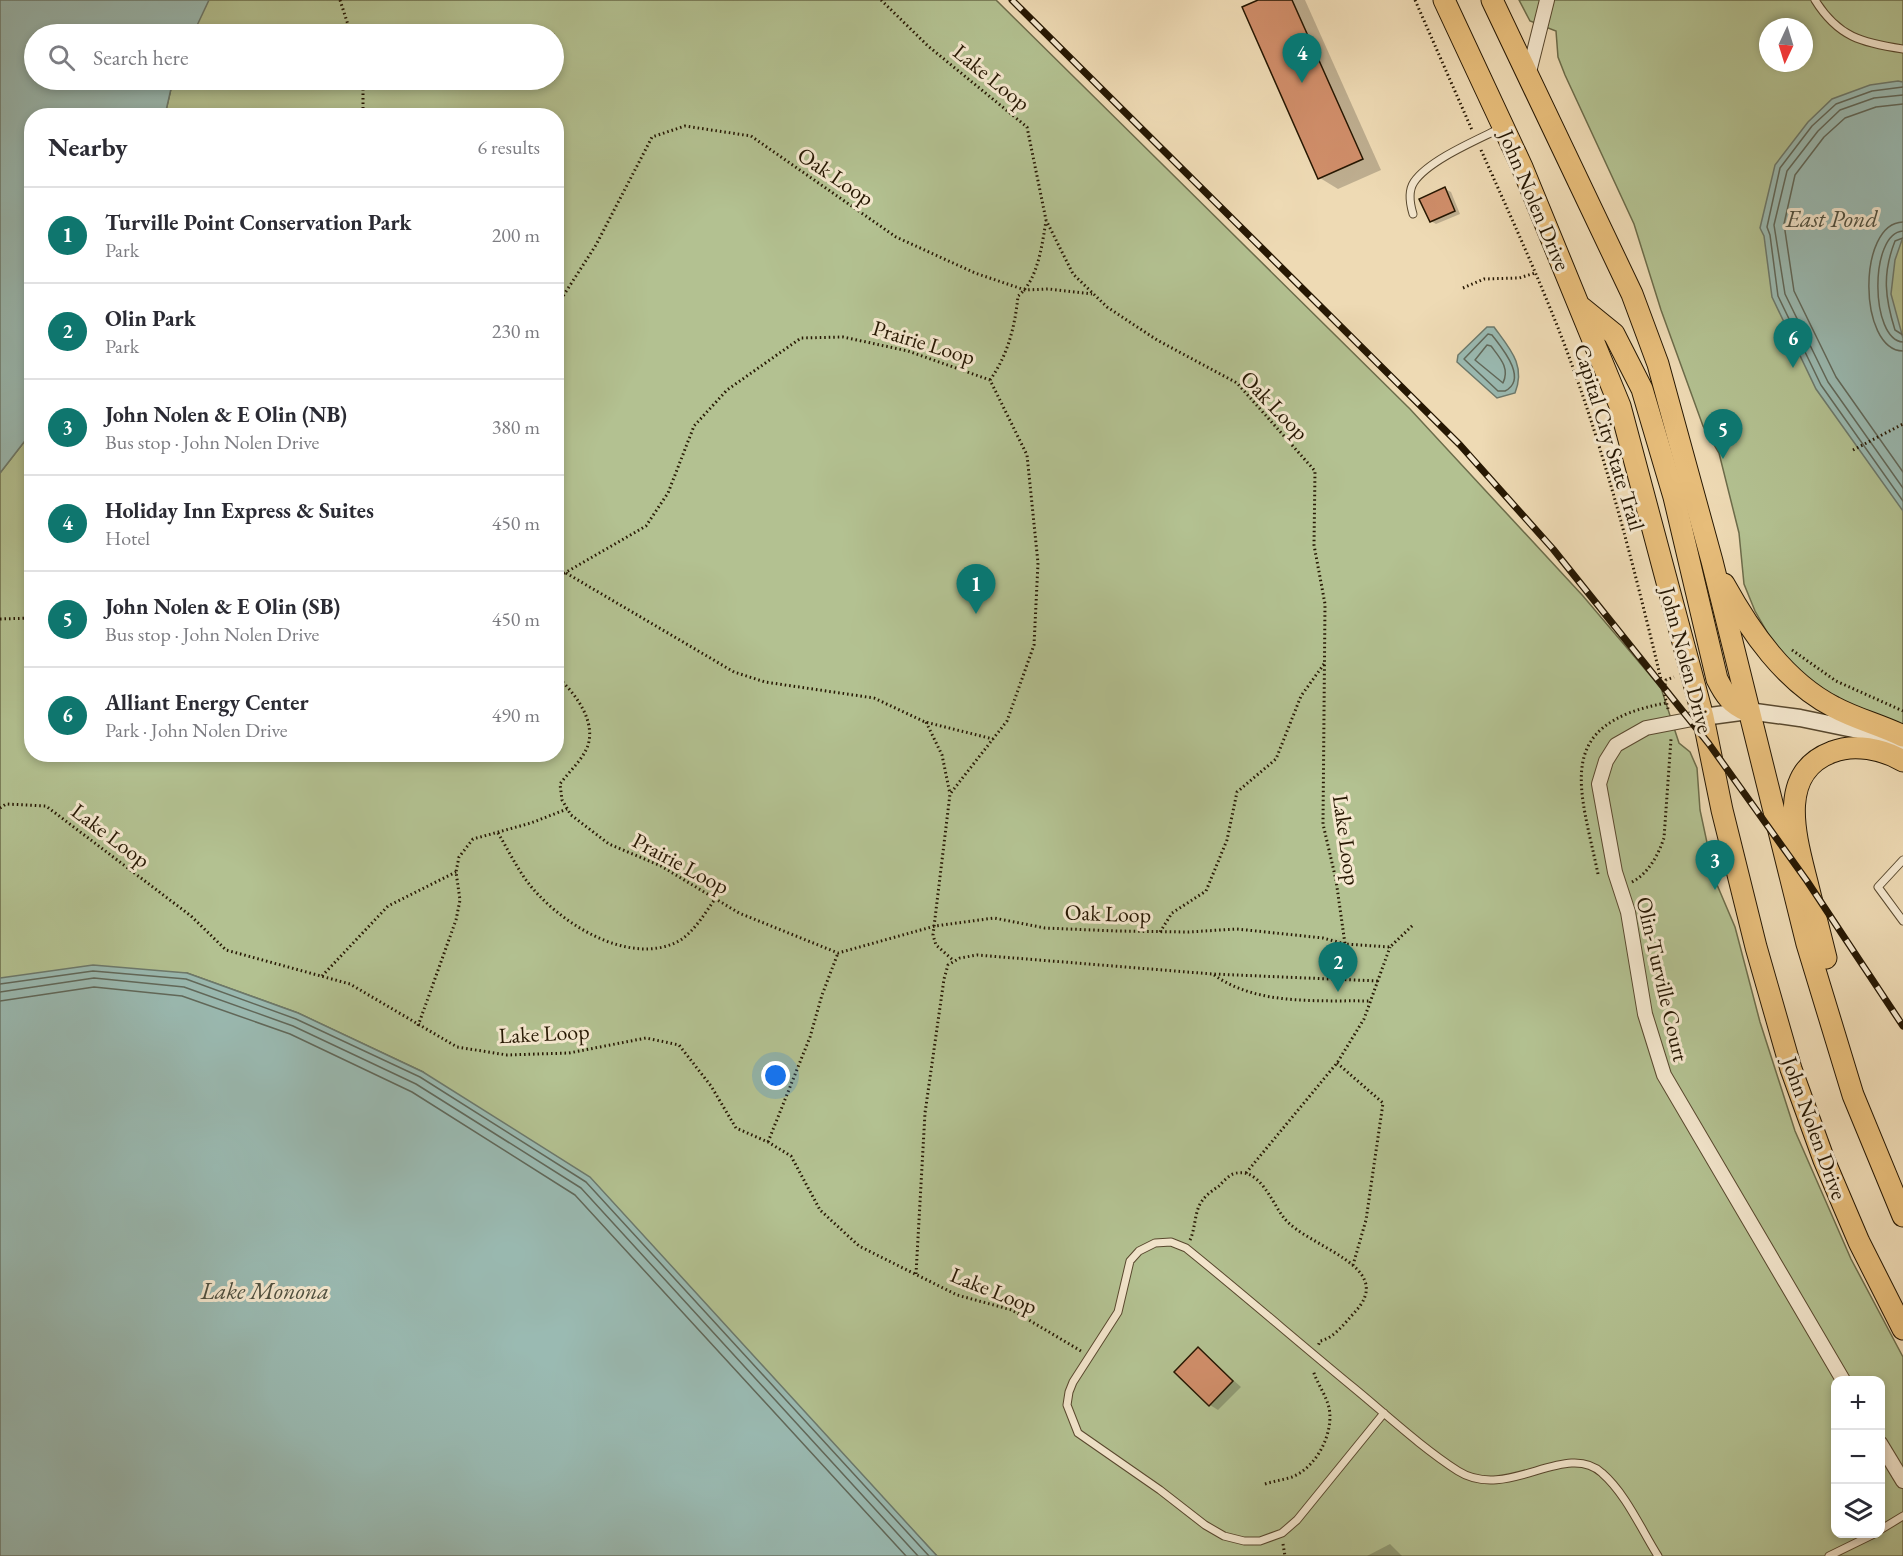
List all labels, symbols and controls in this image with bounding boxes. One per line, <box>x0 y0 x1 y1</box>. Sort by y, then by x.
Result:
north arrow <box>1759 18 1813 72</box>
search box <box>24 24 564 90</box>
pin: 4 <box>1282 34 1322 83</box>
street label: Lake Loop <box>947 37 1036 117</box>
icon: search <box>45 41 78 74</box>
text: Search here <box>93 43 188 72</box>
street label: John Nolen Drive <box>1491 124 1577 275</box>
text: Nearby <box>48 130 128 164</box>
text: 6 results <box>477 134 540 160</box>
street label: Oak Loop <box>792 140 880 213</box>
water label: East Pond <box>1785 203 1879 234</box>
text: Turville Point Conservation Park <box>105 208 412 237</box>
text: 1 <box>62 222 73 248</box>
text: 200 m <box>492 222 540 248</box>
text: Park <box>105 237 139 263</box>
text: Olin Park <box>105 304 196 333</box>
street label: Prairie Loop <box>869 313 979 372</box>
text: 2 <box>62 318 73 344</box>
text: 230 m <box>492 318 540 344</box>
pin: 6 <box>1774 318 1812 368</box>
text: Park <box>105 333 139 359</box>
street label: Capital City State Trail <box>1567 340 1652 534</box>
street label: Oak Loop <box>1234 364 1315 446</box>
text: John Nolen & E Olin (NB) <box>105 400 347 429</box>
pin: 5 <box>1704 410 1742 459</box>
text: 3 <box>62 414 73 440</box>
text: 380 m <box>492 414 540 440</box>
text: Bus stop · John Nolen Drive <box>105 429 319 455</box>
text: Holiday Inn Express & Suites <box>105 496 374 525</box>
text: 4 <box>62 510 73 536</box>
text: 450 m <box>492 510 540 536</box>
text: Hotel <box>105 525 150 551</box>
pin: 1 <box>956 564 996 614</box>
street label: John Nolen Drive <box>1653 582 1720 737</box>
text: John Nolen & E Olin (SB) <box>105 592 340 621</box>
text: 5 <box>62 606 73 632</box>
text: 450 m <box>492 606 540 632</box>
text: Bus stop · John Nolen Drive <box>105 621 319 647</box>
text: Alliant Energy Center <box>105 688 309 717</box>
text: 6 <box>62 702 73 728</box>
text: 490 m <box>492 702 540 728</box>
text: Park · John Nolen Drive <box>105 717 288 743</box>
street label: Lake Loop <box>1326 793 1367 887</box>
street label: Lake Loop <box>66 796 156 874</box>
street label: Prairie Loop <box>627 826 734 901</box>
pin: 3 <box>1696 840 1734 890</box>
street label: Olin-Turville Court <box>1629 894 1696 1064</box>
street label: Oak Loop <box>1064 898 1152 929</box>
pin: 2 <box>1318 942 1358 992</box>
street label: Lake Loop <box>498 1017 590 1050</box>
street label: John Nolen Drive <box>1775 1051 1854 1204</box>
your location <box>761 1061 790 1090</box>
street label: Lake Loop <box>946 1260 1041 1321</box>
water label: Lake Monona <box>200 1275 329 1306</box>
map controls <box>1831 1376 1885 1538</box>
button: + <box>1831 1376 1885 1430</box>
button: − <box>1831 1430 1885 1484</box>
button: layers <box>1831 1484 1885 1538</box>

